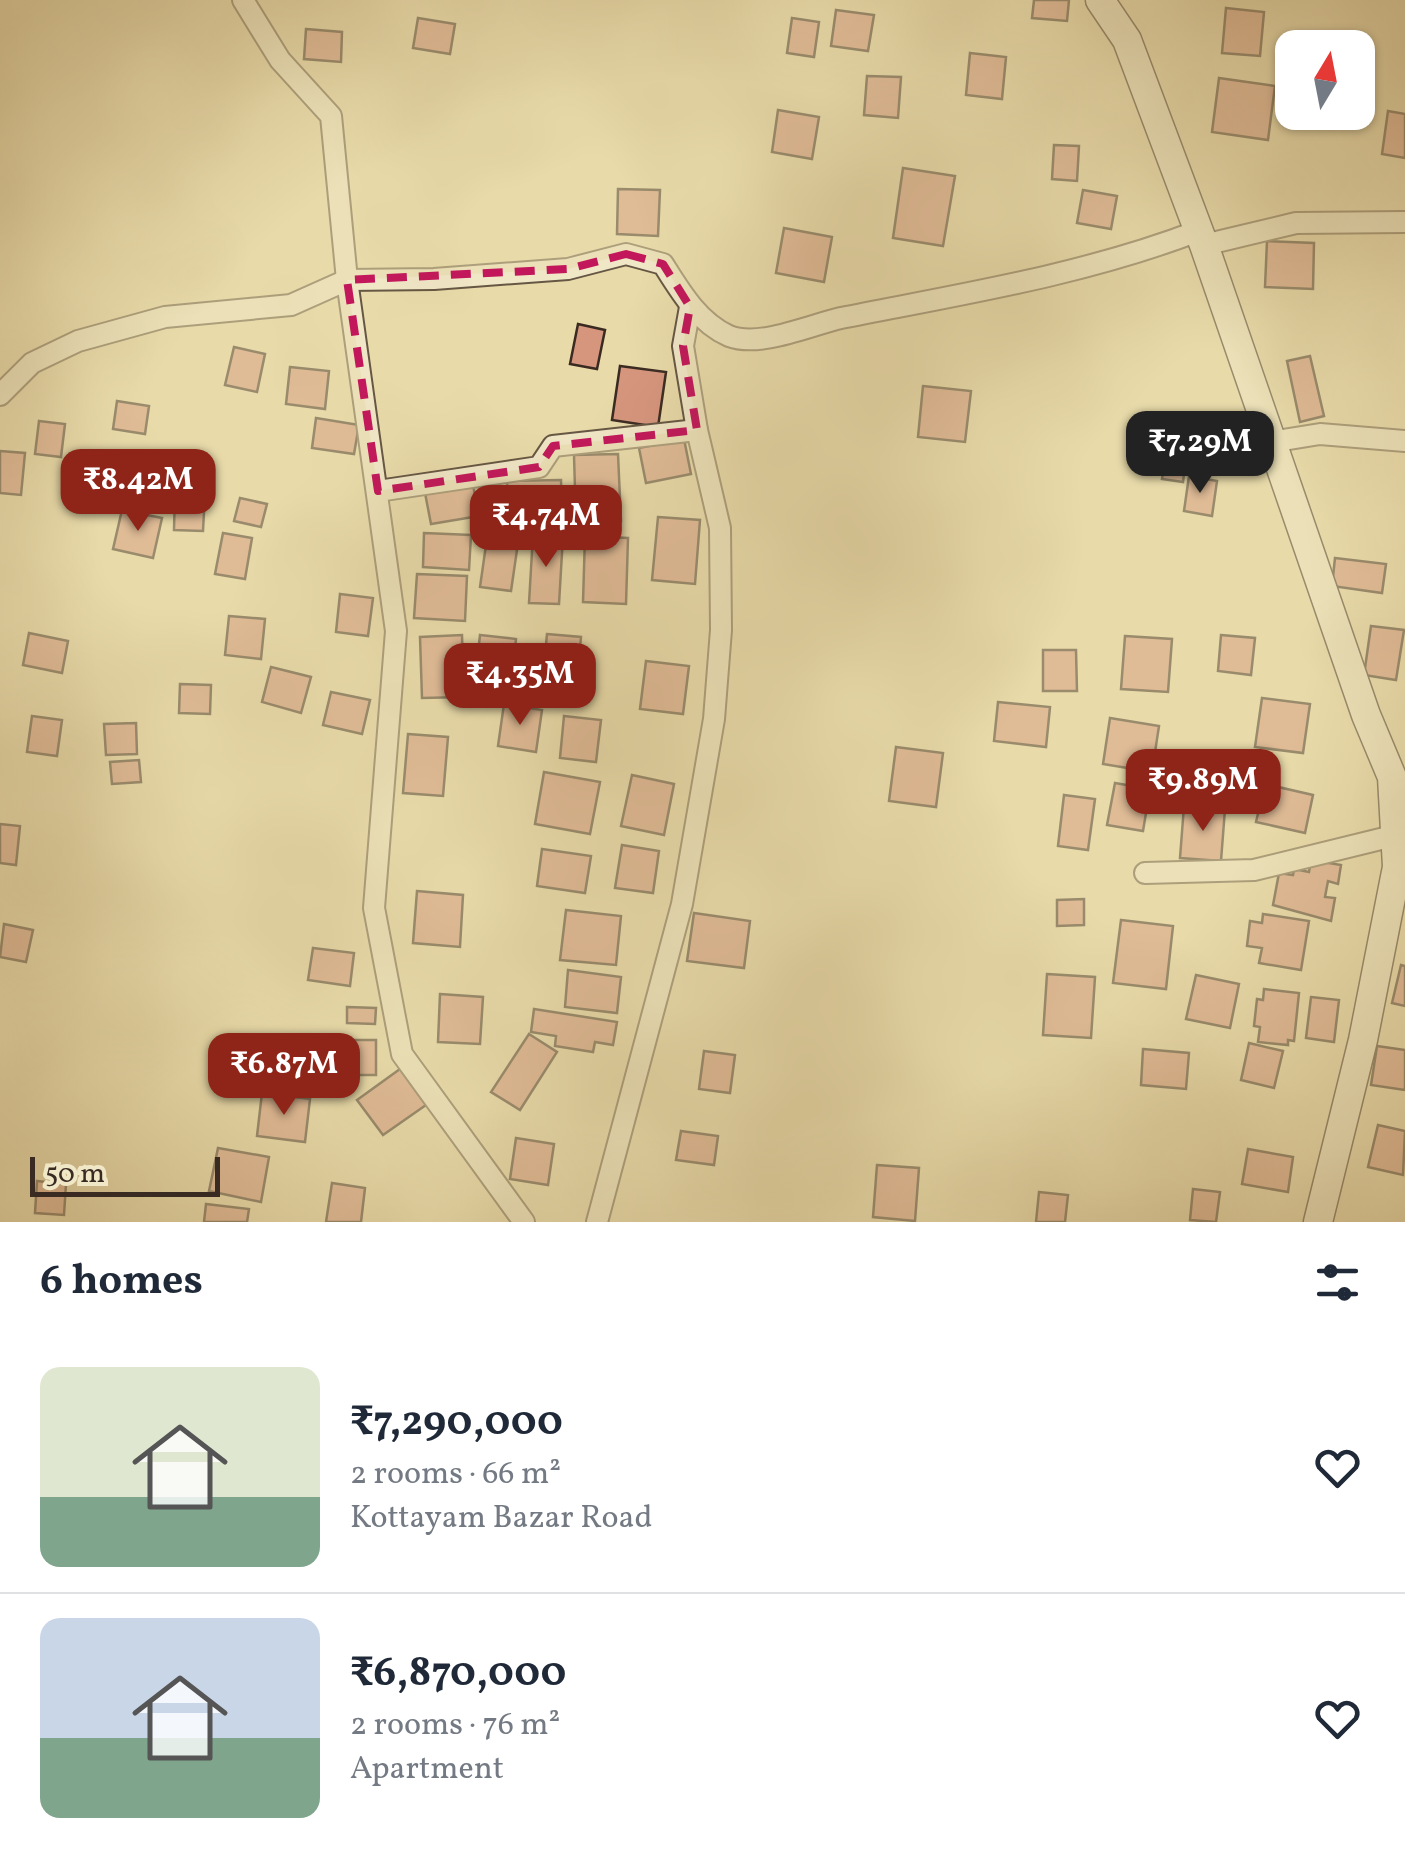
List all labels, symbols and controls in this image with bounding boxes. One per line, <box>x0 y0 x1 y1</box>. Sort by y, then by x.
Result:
north arrow <box>1275 30 1375 130</box>
map controls <box>1275 30 1375 130</box>
pin: ₹7.29M <box>1119 411 1281 496</box>
text: ₹7.29M <box>1148 421 1252 465</box>
pin: ₹8.42M <box>57 449 219 534</box>
text: ₹8.42M <box>83 459 193 503</box>
pin: ₹4.74M <box>465 485 627 570</box>
text: ₹4.74M <box>492 495 600 539</box>
pin: ₹4.35M <box>439 643 601 728</box>
text: ₹4.35M <box>466 653 574 697</box>
pin: ₹9.89M <box>1122 749 1284 834</box>
text: ₹9.89M <box>1148 759 1258 803</box>
pin: ₹6.87M <box>203 1033 365 1118</box>
text: ₹6.87M <box>230 1043 338 1087</box>
scale bar <box>30 1152 220 1196</box>
text: 50 m <box>45 1155 105 1194</box>
text: 6 homes <box>40 1253 203 1312</box>
icon: filters <box>1310 1255 1365 1310</box>
text: ₹7,290,000 <box>350 1394 563 1453</box>
icon: home <box>120 1407 240 1527</box>
icon: heart <box>1310 1440 1365 1495</box>
text: 2 rooms · 66 m² <box>350 1453 561 1497</box>
text: Kottayam Bazar Road <box>350 1497 652 1541</box>
text: ₹6,870,000 <box>350 1645 566 1704</box>
icon: home <box>120 1658 240 1778</box>
icon: heart <box>1310 1691 1365 1746</box>
text: 2 rooms · 76 m² <box>350 1704 560 1748</box>
text: Apartment <box>350 1748 504 1792</box>

